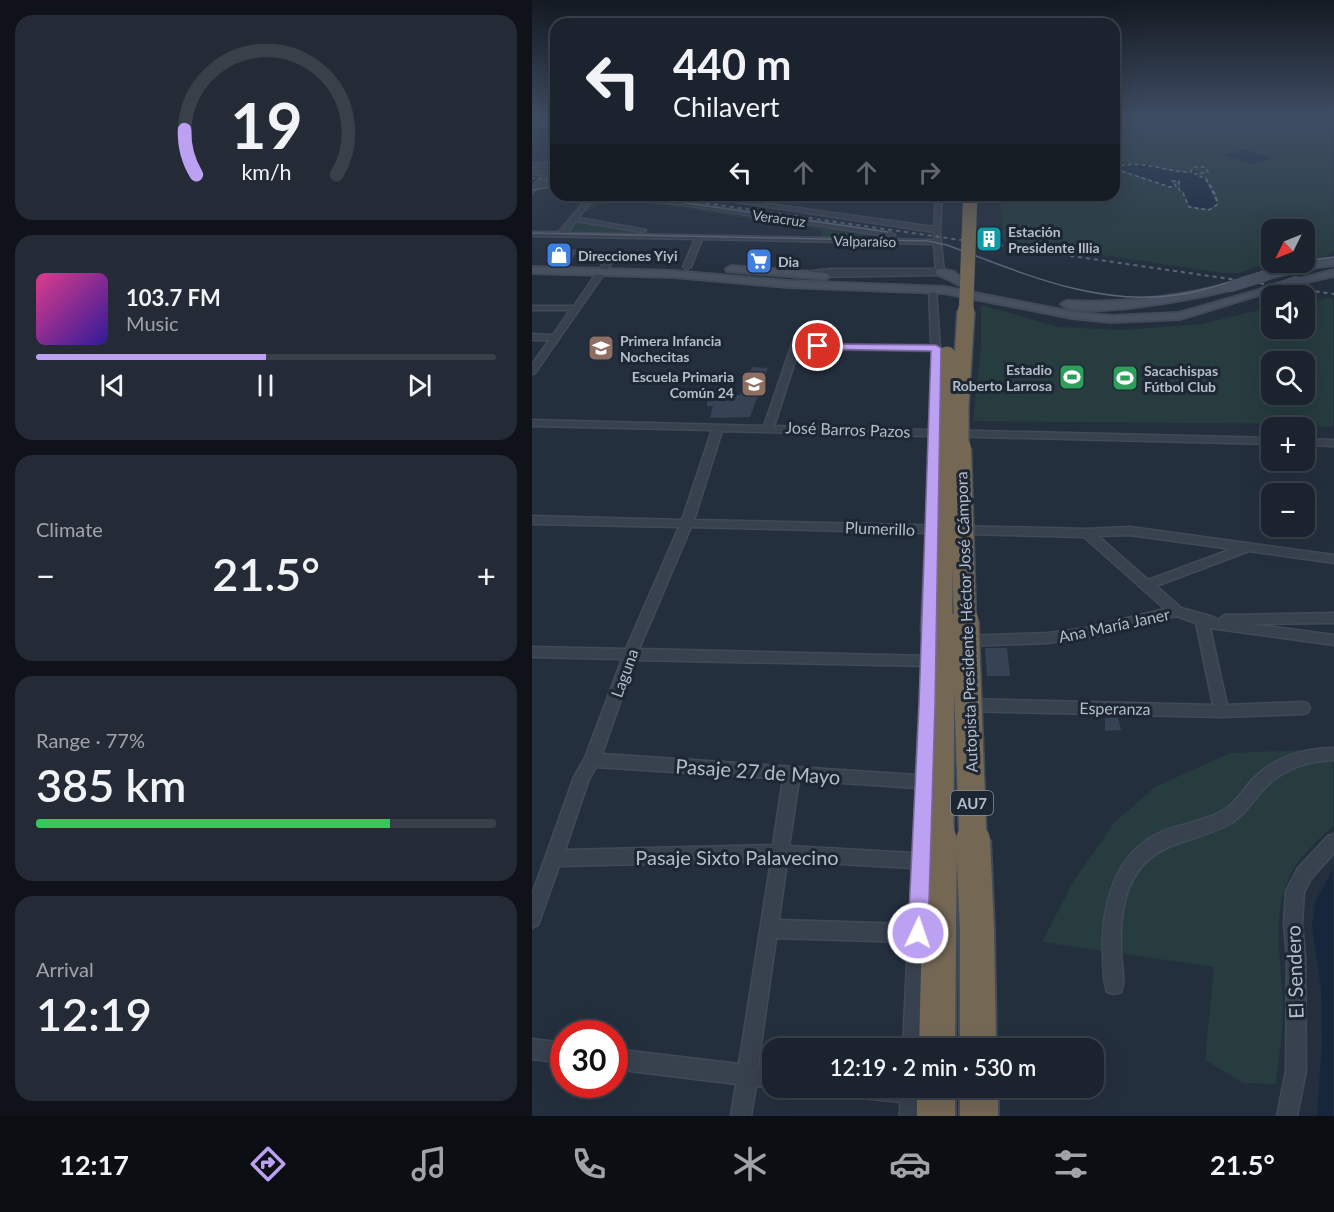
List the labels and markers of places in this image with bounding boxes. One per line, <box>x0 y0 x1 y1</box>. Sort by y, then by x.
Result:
place label: Estación Presidente Illia <box>1008 223 1100 256</box>
building icon: Estación Presidente Illia <box>974 224 1004 254</box>
shop icon: Direcciones Yiyi <box>544 240 574 270</box>
supermarket icon: Dia <box>744 246 774 276</box>
place label: Direcciones Yiyi <box>578 247 677 264</box>
place label: Dia <box>778 253 799 270</box>
pin <box>792 320 843 371</box>
place label: Primera Infancia Nochecitas <box>620 332 721 365</box>
school or university icon: Primera Infancia Nochecitas <box>586 333 616 363</box>
place label: Estadio Roberto Larrosa <box>952 361 1052 394</box>
sports icon: Estadio Roberto Larrosa <box>1057 362 1087 392</box>
place label: Sacachispas Fútbol Club <box>1144 362 1218 395</box>
sports icon: Sacachispas Fútbol Club <box>1110 363 1140 393</box>
place label: Escuela Primaria Común 24 <box>632 368 734 401</box>
school or university icon: Escuela Primaria Común 24 <box>739 369 769 399</box>

